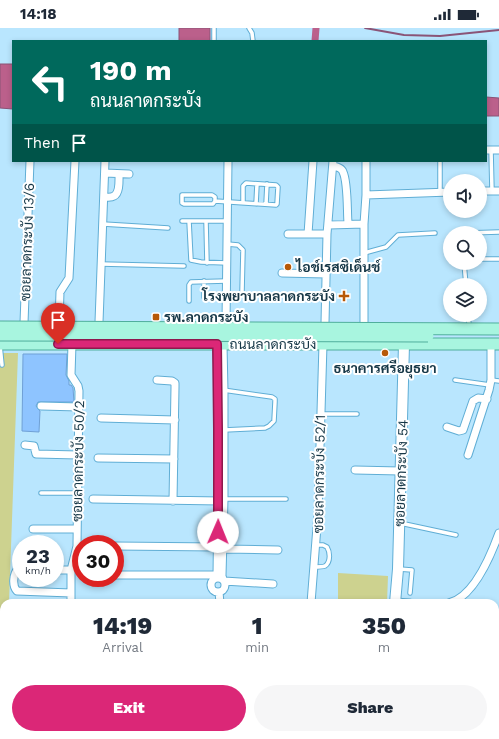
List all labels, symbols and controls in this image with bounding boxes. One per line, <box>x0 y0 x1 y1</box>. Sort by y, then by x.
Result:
text: 14:18 <box>20 5 57 23</box>
text: 190 m <box>90 54 172 87</box>
icon: left <box>24 56 76 108</box>
text: ถนนลาดกระบัง <box>90 90 202 111</box>
icon: arrive <box>68 132 90 154</box>
text: Then <box>24 134 60 152</box>
map controls <box>443 174 487 322</box>
button: sound <box>443 174 487 218</box>
street label: ซอยลาดกระบัง 13/6 <box>17 183 37 301</box>
button: search <box>443 226 487 270</box>
place label: ไอช์เรสซิเด็นช์ <box>295 257 381 275</box>
marker: ไอช์เรสซิเด็นช์ <box>283 262 293 272</box>
button: layers <box>443 278 487 322</box>
place label: โรงพยาบาลลาดกระบัง <box>201 287 335 304</box>
marker: โรงพยาบาลลาดกระบัง <box>338 290 350 302</box>
pin <box>41 303 75 344</box>
icon: arrive <box>47 309 69 331</box>
place label: รพ.ลาดกระบัง <box>164 309 248 325</box>
marker: รพ.ลาดกระบัง <box>151 312 161 322</box>
street label: ถนนลาดกระบัง <box>230 336 316 352</box>
marker: ธนาคารศรีอยุธยา <box>380 348 390 358</box>
place label: ธนาคารศรีอยุธยา <box>333 359 437 379</box>
street label: ซอยลาดกระบัง 50/2 <box>69 400 87 522</box>
street label: ซอยลาดกระบัง 52/1 <box>310 415 328 533</box>
street label: ซอยลาดกระบัง 54 <box>391 419 411 527</box>
position arrow <box>197 511 239 553</box>
speed limit sign: 30 <box>72 535 124 587</box>
text: 23 <box>26 544 50 568</box>
text: km/h <box>25 565 51 576</box>
text: 14:19 <box>93 612 152 640</box>
text: 1 <box>252 612 263 640</box>
text: 350 <box>362 612 406 640</box>
text: Arrival <box>102 640 143 655</box>
text: min <box>245 640 269 655</box>
text: m <box>378 640 390 655</box>
button: Exit <box>12 685 246 731</box>
button: Share <box>254 685 487 731</box>

